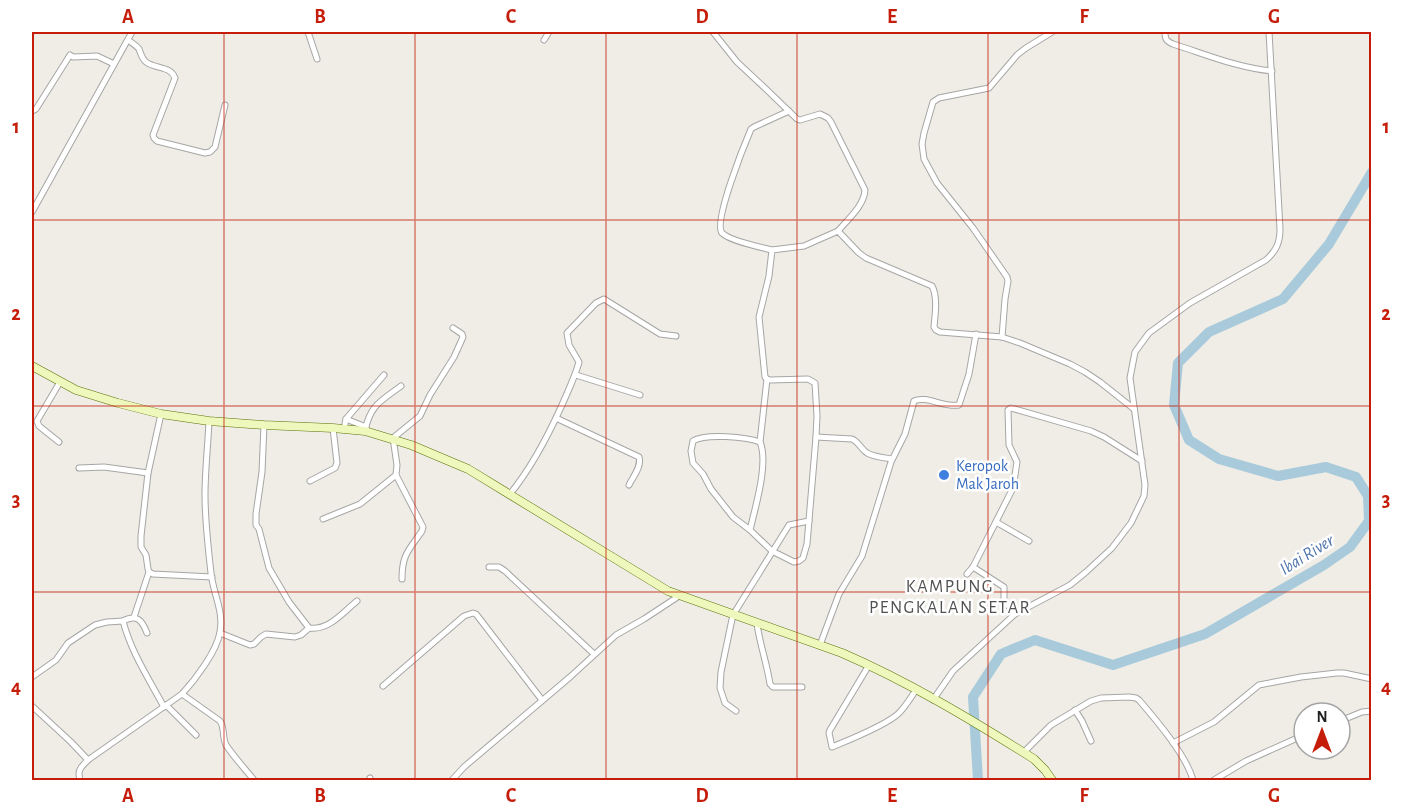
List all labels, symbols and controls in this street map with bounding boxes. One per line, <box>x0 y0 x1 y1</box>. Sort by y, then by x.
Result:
text: A <box>122 7 134 27</box>
text: B <box>314 7 326 27</box>
text: C <box>506 7 517 27</box>
text: D <box>695 7 709 27</box>
text: E <box>887 7 897 27</box>
text: F <box>1079 7 1089 27</box>
text: G <box>1268 7 1280 27</box>
text: 1 <box>12 117 20 137</box>
text: 1 <box>1382 117 1390 137</box>
text: 2 <box>11 304 21 324</box>
text: 2 <box>1381 304 1391 324</box>
place label: Keropok Mak Jaroh <box>956 458 1019 492</box>
marker: Keropok Mak Jaroh <box>937 468 951 482</box>
text: 3 <box>12 490 20 510</box>
text: 3 <box>1382 490 1390 510</box>
water label: Ibai River <box>1277 531 1338 579</box>
district label: KAMPUNG PENGKALAN SETAR <box>869 578 1031 617</box>
text: 4 <box>11 677 21 697</box>
text: 4 <box>1381 677 1391 697</box>
north arrow <box>1292 701 1352 761</box>
text: N <box>1316 709 1328 725</box>
text: A <box>122 786 134 806</box>
text: B <box>314 786 326 806</box>
text: C <box>506 786 517 806</box>
text: D <box>695 786 709 806</box>
text: E <box>887 786 897 806</box>
text: F <box>1079 786 1089 806</box>
text: G <box>1268 786 1280 806</box>

